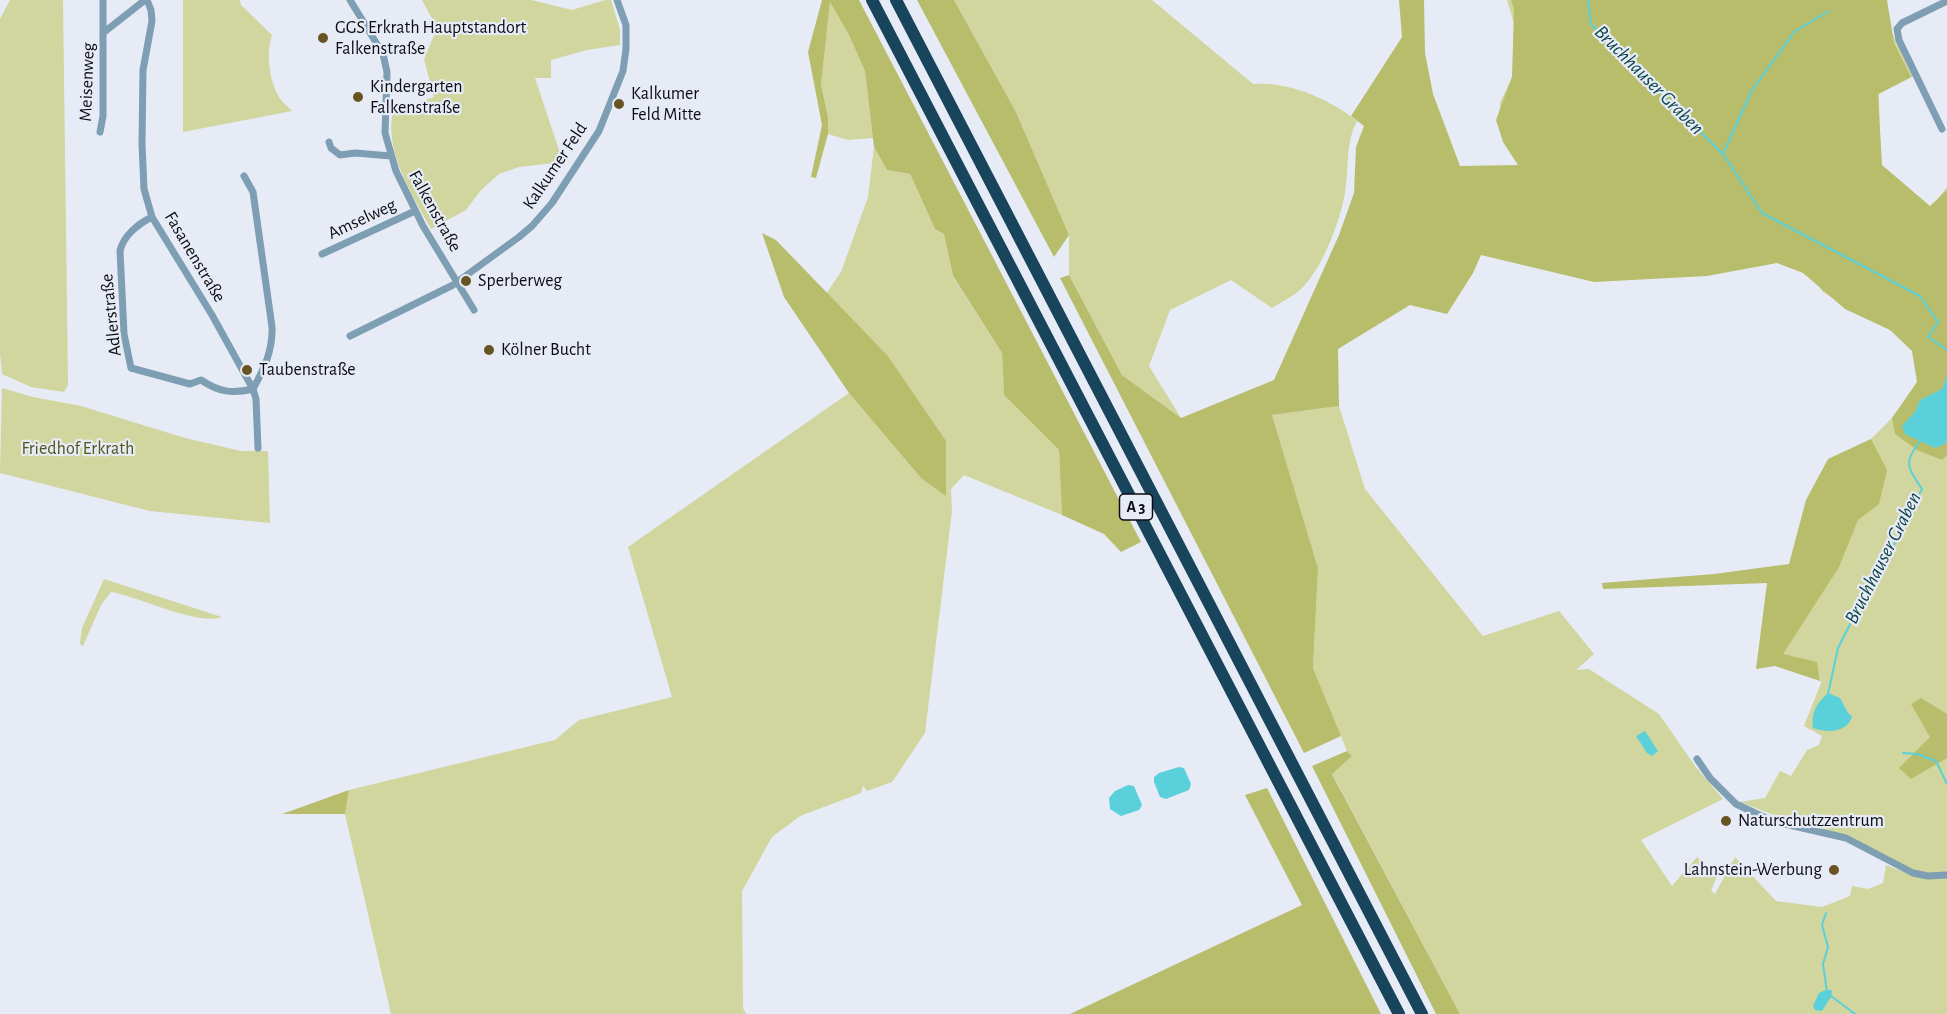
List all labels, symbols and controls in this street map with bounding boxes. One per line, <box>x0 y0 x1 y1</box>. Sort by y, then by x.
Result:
place label: GGS Erkrath Hauptstandort Falkenstraße <box>335 17 526 60</box>
water label: Bruchhauser Graben <box>1589 20 1709 140</box>
marker: GGS Erkrath Hauptstandort Falkenstraße <box>316 31 330 45</box>
street label: Meisenweg <box>75 42 99 122</box>
place label: Kindergarten Falkenstraße <box>370 76 462 118</box>
place label: Kalkumer Feld Mitte <box>631 83 701 125</box>
marker: Kindergarten Falkenstraße <box>351 90 365 104</box>
marker: Kalkumer Feld Mitte <box>612 97 626 111</box>
street label: Kalkumer Feld <box>518 118 592 214</box>
street label: Falkenstraße <box>404 166 466 256</box>
street label: Amselweg <box>324 194 400 244</box>
street label: Fasanenstraße <box>160 208 230 306</box>
place label: Sperberweg <box>478 270 562 292</box>
street label: Adlerstraße <box>96 273 126 357</box>
marker: Sperberweg <box>459 274 473 288</box>
place label: Kölner Bucht <box>501 339 591 361</box>
marker: Kölner Bucht <box>482 343 496 357</box>
place label: Taubenstraße <box>259 359 356 381</box>
marker: Taubenstraße <box>240 363 254 377</box>
park label: Friedhof Erkrath <box>22 438 134 460</box>
water label: Bruchhauser Graben <box>1839 488 1927 628</box>
road number: A 3 <box>1120 494 1152 520</box>
place label: Naturschutzzentrum <box>1738 810 1884 832</box>
marker: Naturschutzzentrum <box>1719 814 1733 828</box>
place label: Lahnstein-Werbung <box>1684 859 1822 881</box>
marker: Lahnstein-Werbung <box>1827 863 1841 877</box>

